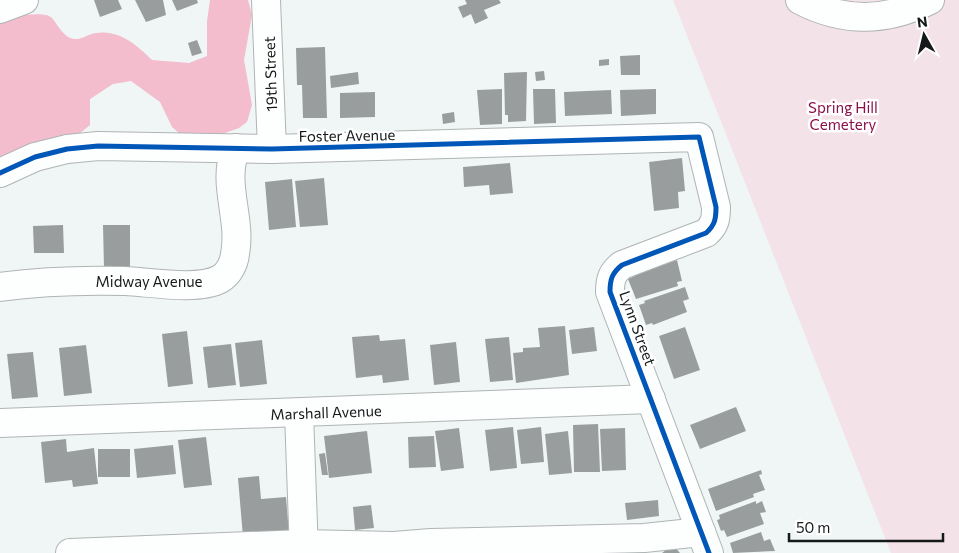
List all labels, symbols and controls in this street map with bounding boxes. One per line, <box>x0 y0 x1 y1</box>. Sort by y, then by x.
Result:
north arrow <box>899 10 949 60</box>
text: N <box>916 12 929 31</box>
street label: 19th Street <box>260 36 280 112</box>
park label: Spring Hill Cemetery <box>808 98 878 133</box>
street label: Foster Avenue <box>298 125 396 145</box>
street label: Midway Avenue <box>95 272 203 290</box>
street label: Lynn Street <box>616 288 660 368</box>
street label: Marshall Avenue <box>270 401 382 423</box>
scale bar <box>789 510 943 542</box>
text: 50 m <box>796 518 830 536</box>

